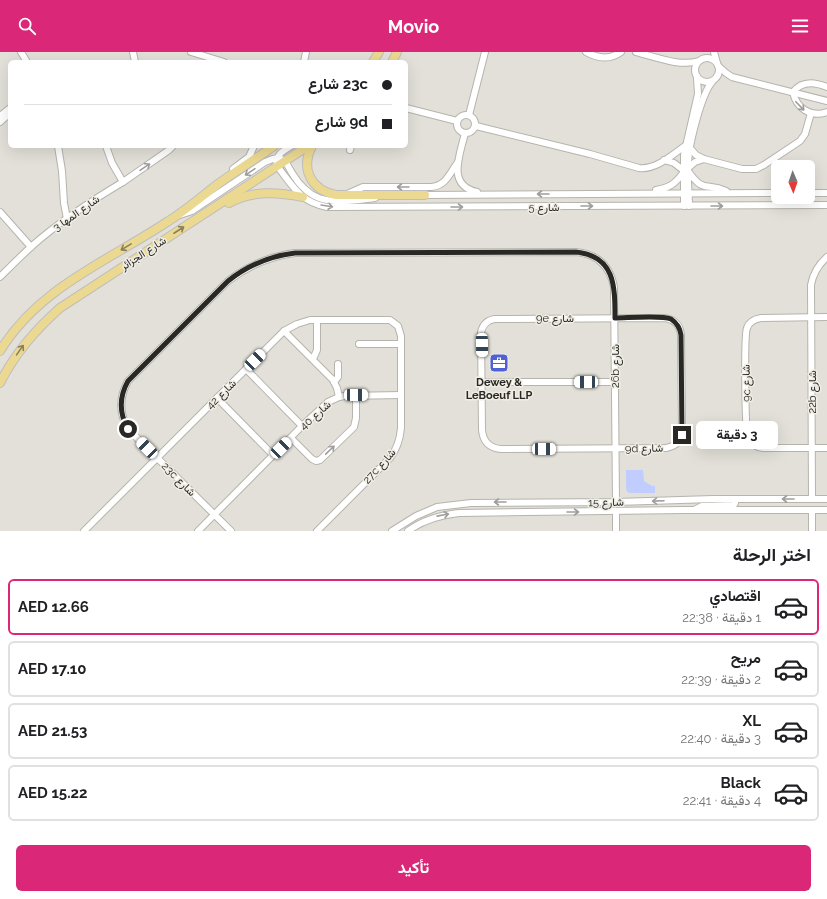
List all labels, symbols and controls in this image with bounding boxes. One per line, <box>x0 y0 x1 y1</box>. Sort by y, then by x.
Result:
icon: search <box>16 15 38 37</box>
icon: menu <box>789 15 811 37</box>
text: Movio <box>388 16 439 37</box>
text: 23c شارع <box>308 75 368 93</box>
one-way arrow <box>796 101 805 111</box>
text: 9d شارع <box>315 113 368 131</box>
north arrow <box>771 160 815 204</box>
map controls <box>771 160 815 204</box>
one-way arrow <box>140 163 151 171</box>
one-way arrow <box>245 168 256 176</box>
one-way arrow <box>397 183 410 191</box>
one-way arrow <box>537 190 550 198</box>
street label: شارع المها 3 <box>50 192 103 235</box>
street label: شارع 5 <box>529 201 560 215</box>
one-way arrow <box>320 202 333 210</box>
one-way arrow <box>580 202 593 210</box>
one-way arrow <box>710 202 723 209</box>
one-way arrow <box>450 203 463 211</box>
one-way arrow <box>173 226 185 234</box>
street label: شارع الجزائر <box>117 234 169 274</box>
one-way arrow <box>121 243 132 251</box>
street label: 9e شارع <box>536 312 574 326</box>
car <box>476 333 488 357</box>
street label: 26b شارع <box>609 344 623 388</box>
one-way arrow <box>16 345 24 356</box>
car <box>242 347 268 373</box>
office icon: Dewey & LeBoeuf LLP <box>488 352 510 374</box>
street label: 9c شارع <box>740 364 754 402</box>
street label: 22b شارع <box>806 370 820 414</box>
place label: Dewey & LeBoeuf LLP <box>466 376 532 402</box>
car <box>574 376 598 388</box>
street label: شارع 42 <box>204 377 240 413</box>
car <box>344 389 368 401</box>
street label: شارع 40 <box>297 398 335 434</box>
route start <box>119 420 137 438</box>
callout: 3 دقيقة <box>696 421 778 449</box>
route end <box>673 426 691 444</box>
text: 3 دقيقة <box>716 427 758 442</box>
car <box>134 435 160 461</box>
car <box>268 435 294 461</box>
street label: 9d شارع <box>625 442 664 456</box>
car <box>532 443 556 455</box>
one-way arrow <box>325 445 335 455</box>
street label: 27c شارع <box>360 446 399 487</box>
street label: 23c شارع <box>158 460 199 500</box>
one-way arrow <box>782 495 795 503</box>
street label: شارع 15 <box>588 496 624 510</box>
one-way arrow <box>652 497 665 505</box>
one-way arrow <box>494 498 507 506</box>
one-way arrow <box>566 508 579 516</box>
one-way arrow <box>437 511 450 519</box>
text: اختر الرحلة <box>733 544 811 565</box>
text: اقتصادي <box>709 587 761 605</box>
icon: car <box>773 589 809 625</box>
text: AED 12.66 <box>18 598 89 616</box>
text: 1 دقيقة · 22:38 <box>682 610 761 625</box>
text: مريح <box>731 649 761 667</box>
icon: car <box>773 651 809 687</box>
text: AED 17.10 <box>18 660 86 678</box>
text: 2 دقيقة · 22:39 <box>681 672 761 687</box>
text: XL <box>743 712 761 730</box>
icon: car <box>773 713 809 749</box>
text: AED 21.53 <box>18 722 87 740</box>
text: 3 دقيقة · 22:40 <box>681 731 761 746</box>
text: Black <box>721 774 761 792</box>
icon: car <box>773 775 809 811</box>
text: AED 15.22 <box>18 784 87 802</box>
text: 4 دقيقة · 22:41 <box>683 793 761 808</box>
button: تأكيد <box>16 845 811 891</box>

